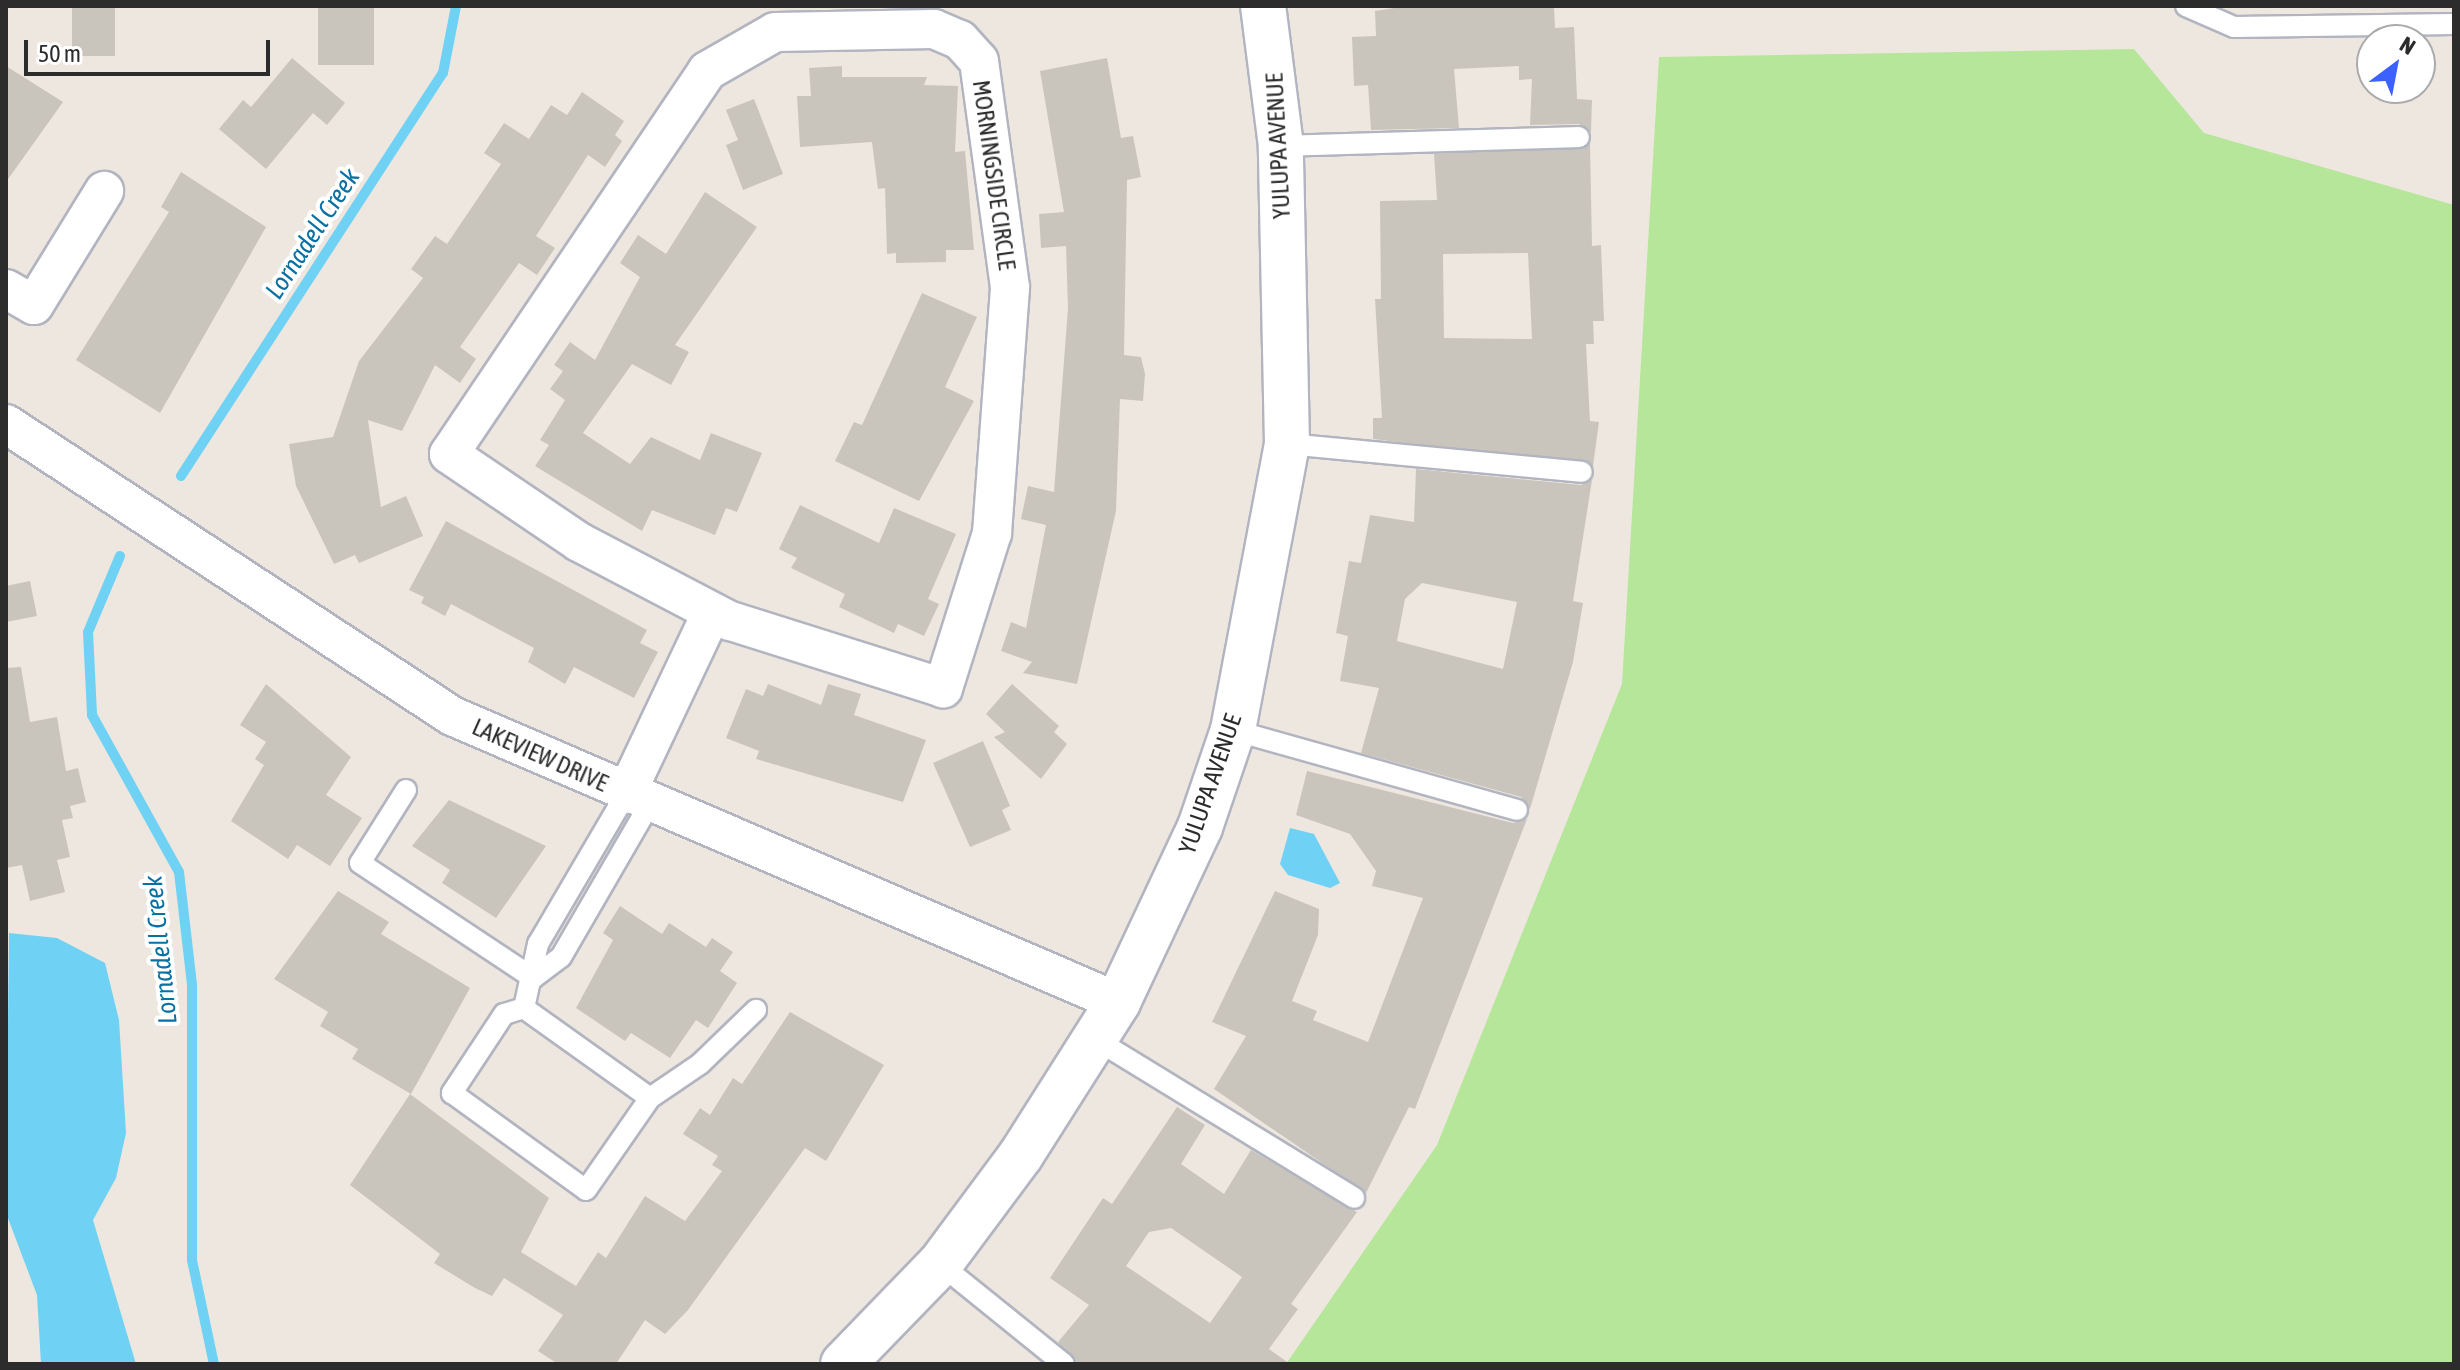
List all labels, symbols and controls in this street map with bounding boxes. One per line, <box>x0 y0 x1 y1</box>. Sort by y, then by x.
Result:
scale bar <box>28 24 274 74</box>
north arrow <box>2356 24 2436 104</box>
text: N <box>2395 31 2420 60</box>
text: 50 m <box>38 40 81 67</box>
street label: YULUPA AVENUE <box>1260 72 1296 220</box>
street label: MORNINGSIDE CIRCLE <box>966 78 1022 272</box>
water label: Lornadell Creek <box>259 163 367 305</box>
street label: YULUPA AVENUE <box>1173 710 1247 858</box>
street label: LAKEVIEW DRIVE <box>468 712 612 798</box>
water label: Lornadell Creek <box>138 874 184 1026</box>

